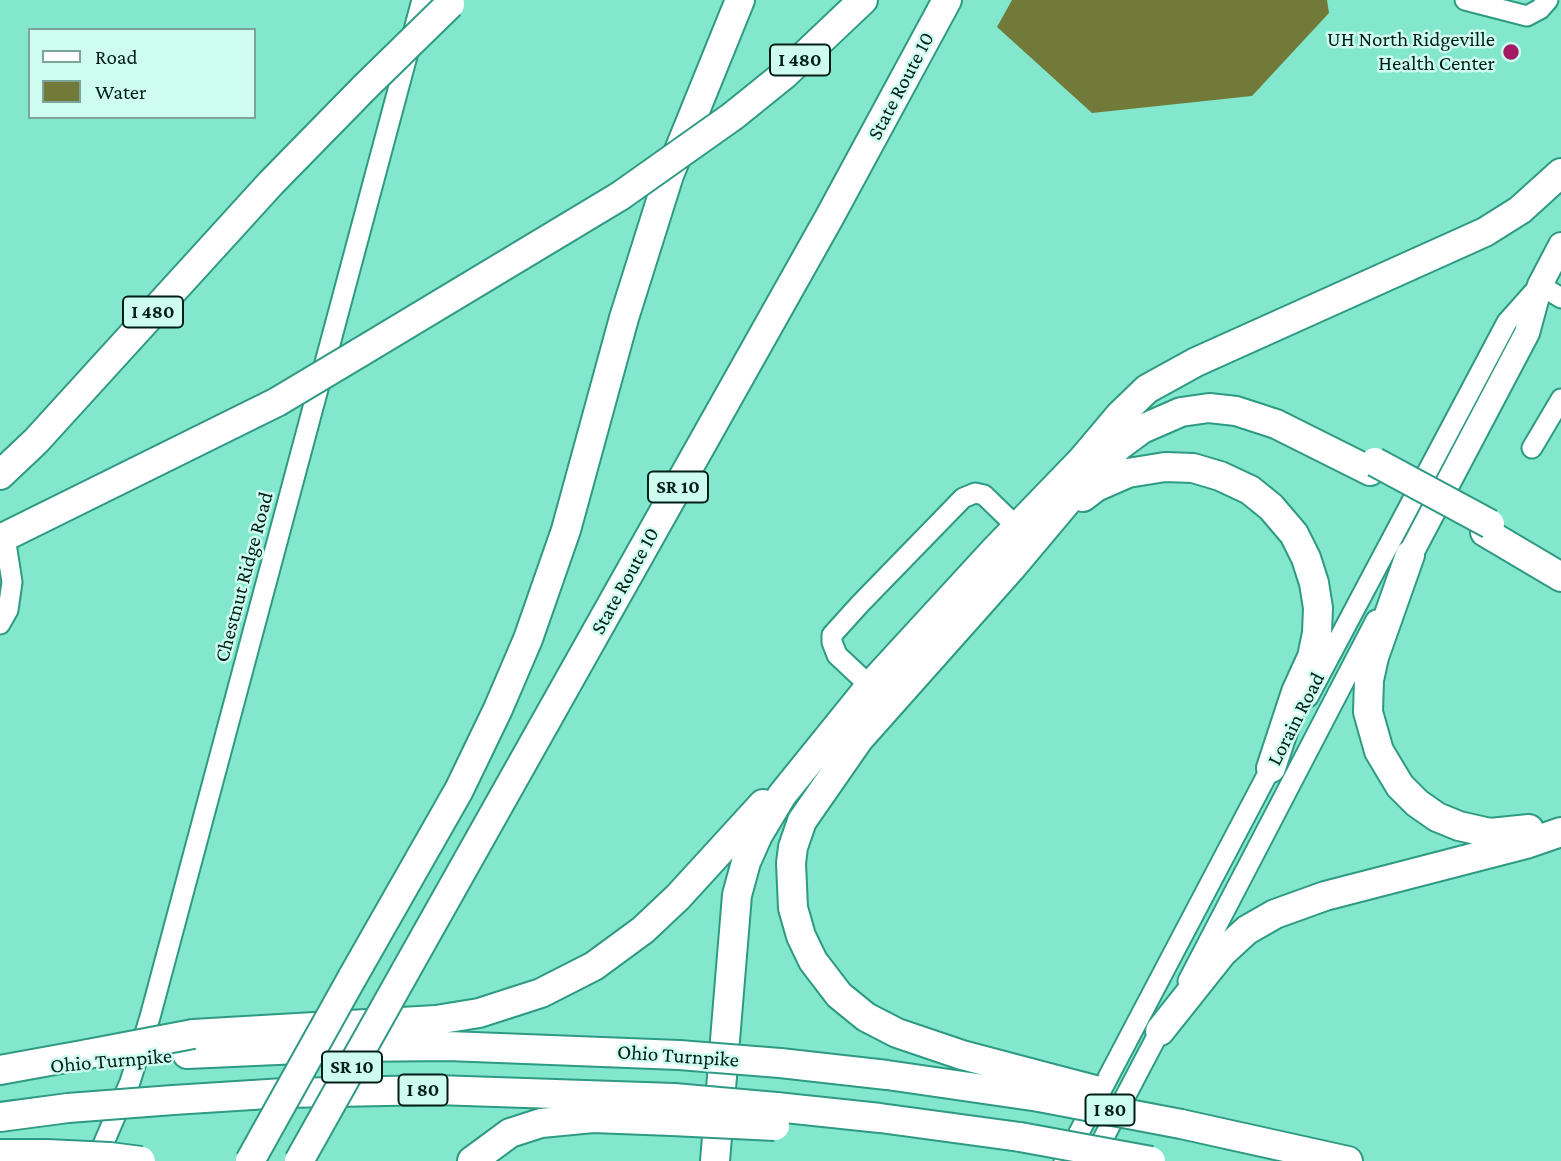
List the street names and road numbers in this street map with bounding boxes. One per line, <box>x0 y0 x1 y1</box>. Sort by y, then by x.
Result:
street label: State Route 10 <box>862 28 940 144</box>
road number: I 480 <box>770 44 830 76</box>
road number: I 480 <box>123 296 183 328</box>
road number: SR 10 <box>648 472 708 502</box>
street label: Chestnut Ridge Road <box>209 489 279 665</box>
street label: State Route 10 <box>585 523 665 639</box>
street label: Lorain Road <box>1262 668 1330 770</box>
street label: Ohio Turnpike <box>616 1039 740 1073</box>
street label: Ohio Turnpike <box>49 1043 173 1079</box>
road number: SR 10 <box>322 1051 382 1082</box>
road number: I 80 <box>398 1074 448 1106</box>
road number: I 80 <box>1086 1094 1134 1126</box>

